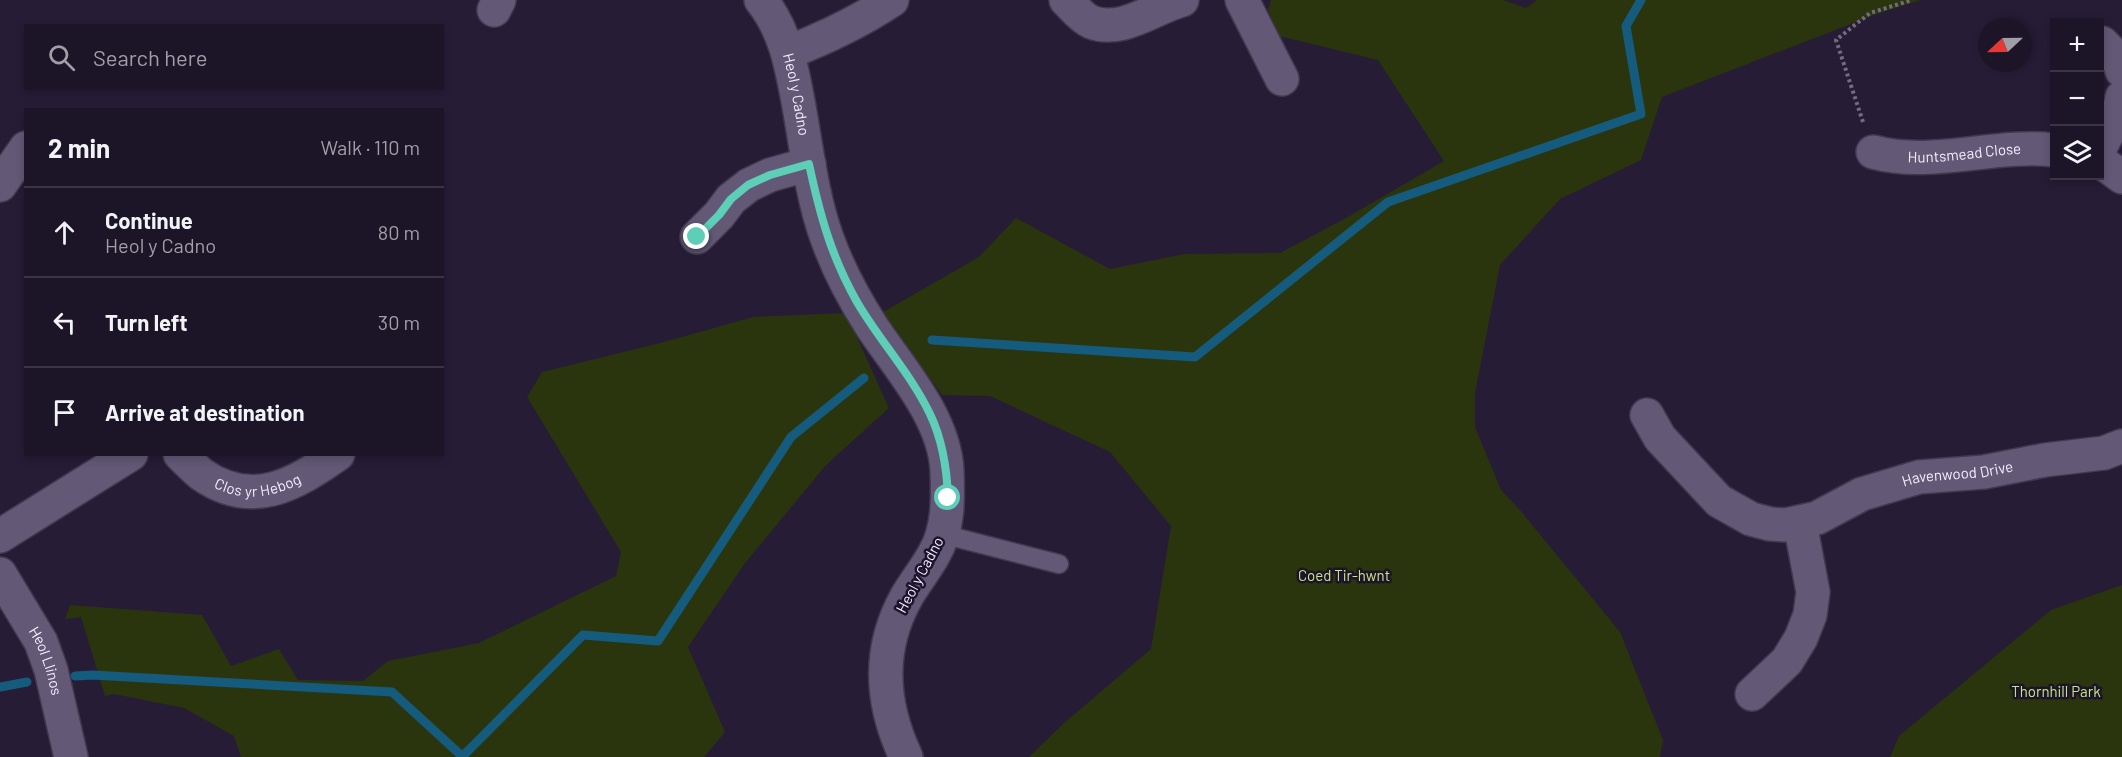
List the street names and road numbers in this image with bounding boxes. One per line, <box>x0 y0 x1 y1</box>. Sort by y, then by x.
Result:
street label: Heol y Cadno <box>780 51 814 137</box>
street label: Huntsmead Close <box>1907 139 2021 166</box>
street label: Havenwood Drive <box>1900 457 2014 490</box>
street label: Clos yr Hebog <box>212 469 303 500</box>
street label: Heol y Cadno <box>892 534 947 616</box>
street label: Heol Llinos <box>26 623 67 697</box>

